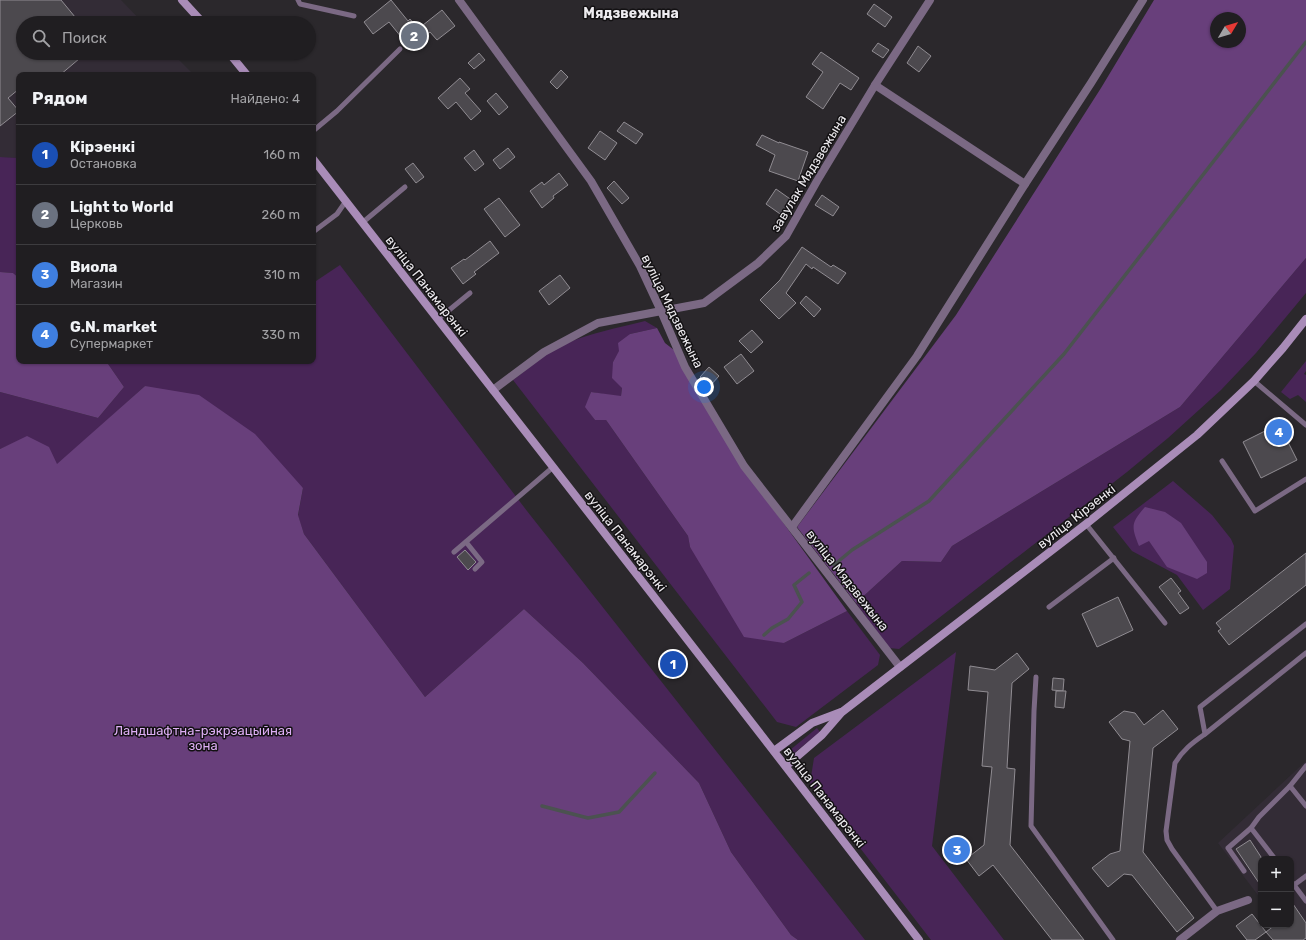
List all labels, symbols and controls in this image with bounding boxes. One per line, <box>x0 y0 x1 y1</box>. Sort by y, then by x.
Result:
district label: Мядзвежына <box>583 5 679 22</box>
north arrow <box>1210 12 1246 48</box>
search box <box>16 16 316 60</box>
pin: 2 <box>401 21 427 51</box>
icon: search <box>30 27 52 49</box>
text: Поиск <box>62 29 107 47</box>
text: Рядом <box>32 88 88 108</box>
text: Найдено: 4 <box>231 91 300 106</box>
street label: завулак Мядзвежына <box>768 112 849 234</box>
text: Кірэенкі <box>70 138 135 156</box>
text: 1 <box>42 147 48 162</box>
text: 160 m <box>264 147 300 162</box>
text: Остановка <box>70 156 137 171</box>
text: Light to World <box>70 198 174 216</box>
text: 2 <box>41 207 49 222</box>
text: 260 m <box>262 207 300 222</box>
text: Церковь <box>70 216 122 231</box>
street label: вуліца Панамарэнкі <box>383 233 471 340</box>
street label: вуліца Мядзвежына <box>639 252 707 370</box>
text: Виола <box>70 258 117 276</box>
text: 3 <box>41 267 49 282</box>
text: 310 m <box>264 267 300 282</box>
text: Магазин <box>70 276 123 291</box>
text: G.N. market <box>70 318 157 336</box>
text: 4 <box>41 327 49 342</box>
text: 330 m <box>261 327 300 342</box>
text: Супермаркет <box>70 336 153 351</box>
your location <box>694 377 714 397</box>
pin: 4 <box>1266 417 1292 447</box>
street label: вуліца Кірэенкі <box>1034 481 1118 551</box>
street label: вуліца Панамарэнкі <box>582 488 670 595</box>
street label: вуліца Мядзвежына <box>803 527 892 634</box>
pin: 1 <box>660 649 686 679</box>
park label: Ландшафтна-рэкрэацыйная зона <box>114 723 292 753</box>
street label: вуліца Панамарэнкі <box>781 744 869 851</box>
pin: 3 <box>944 835 970 865</box>
map controls <box>1258 856 1294 928</box>
button: + <box>1258 856 1294 892</box>
button: − <box>1258 892 1294 928</box>

